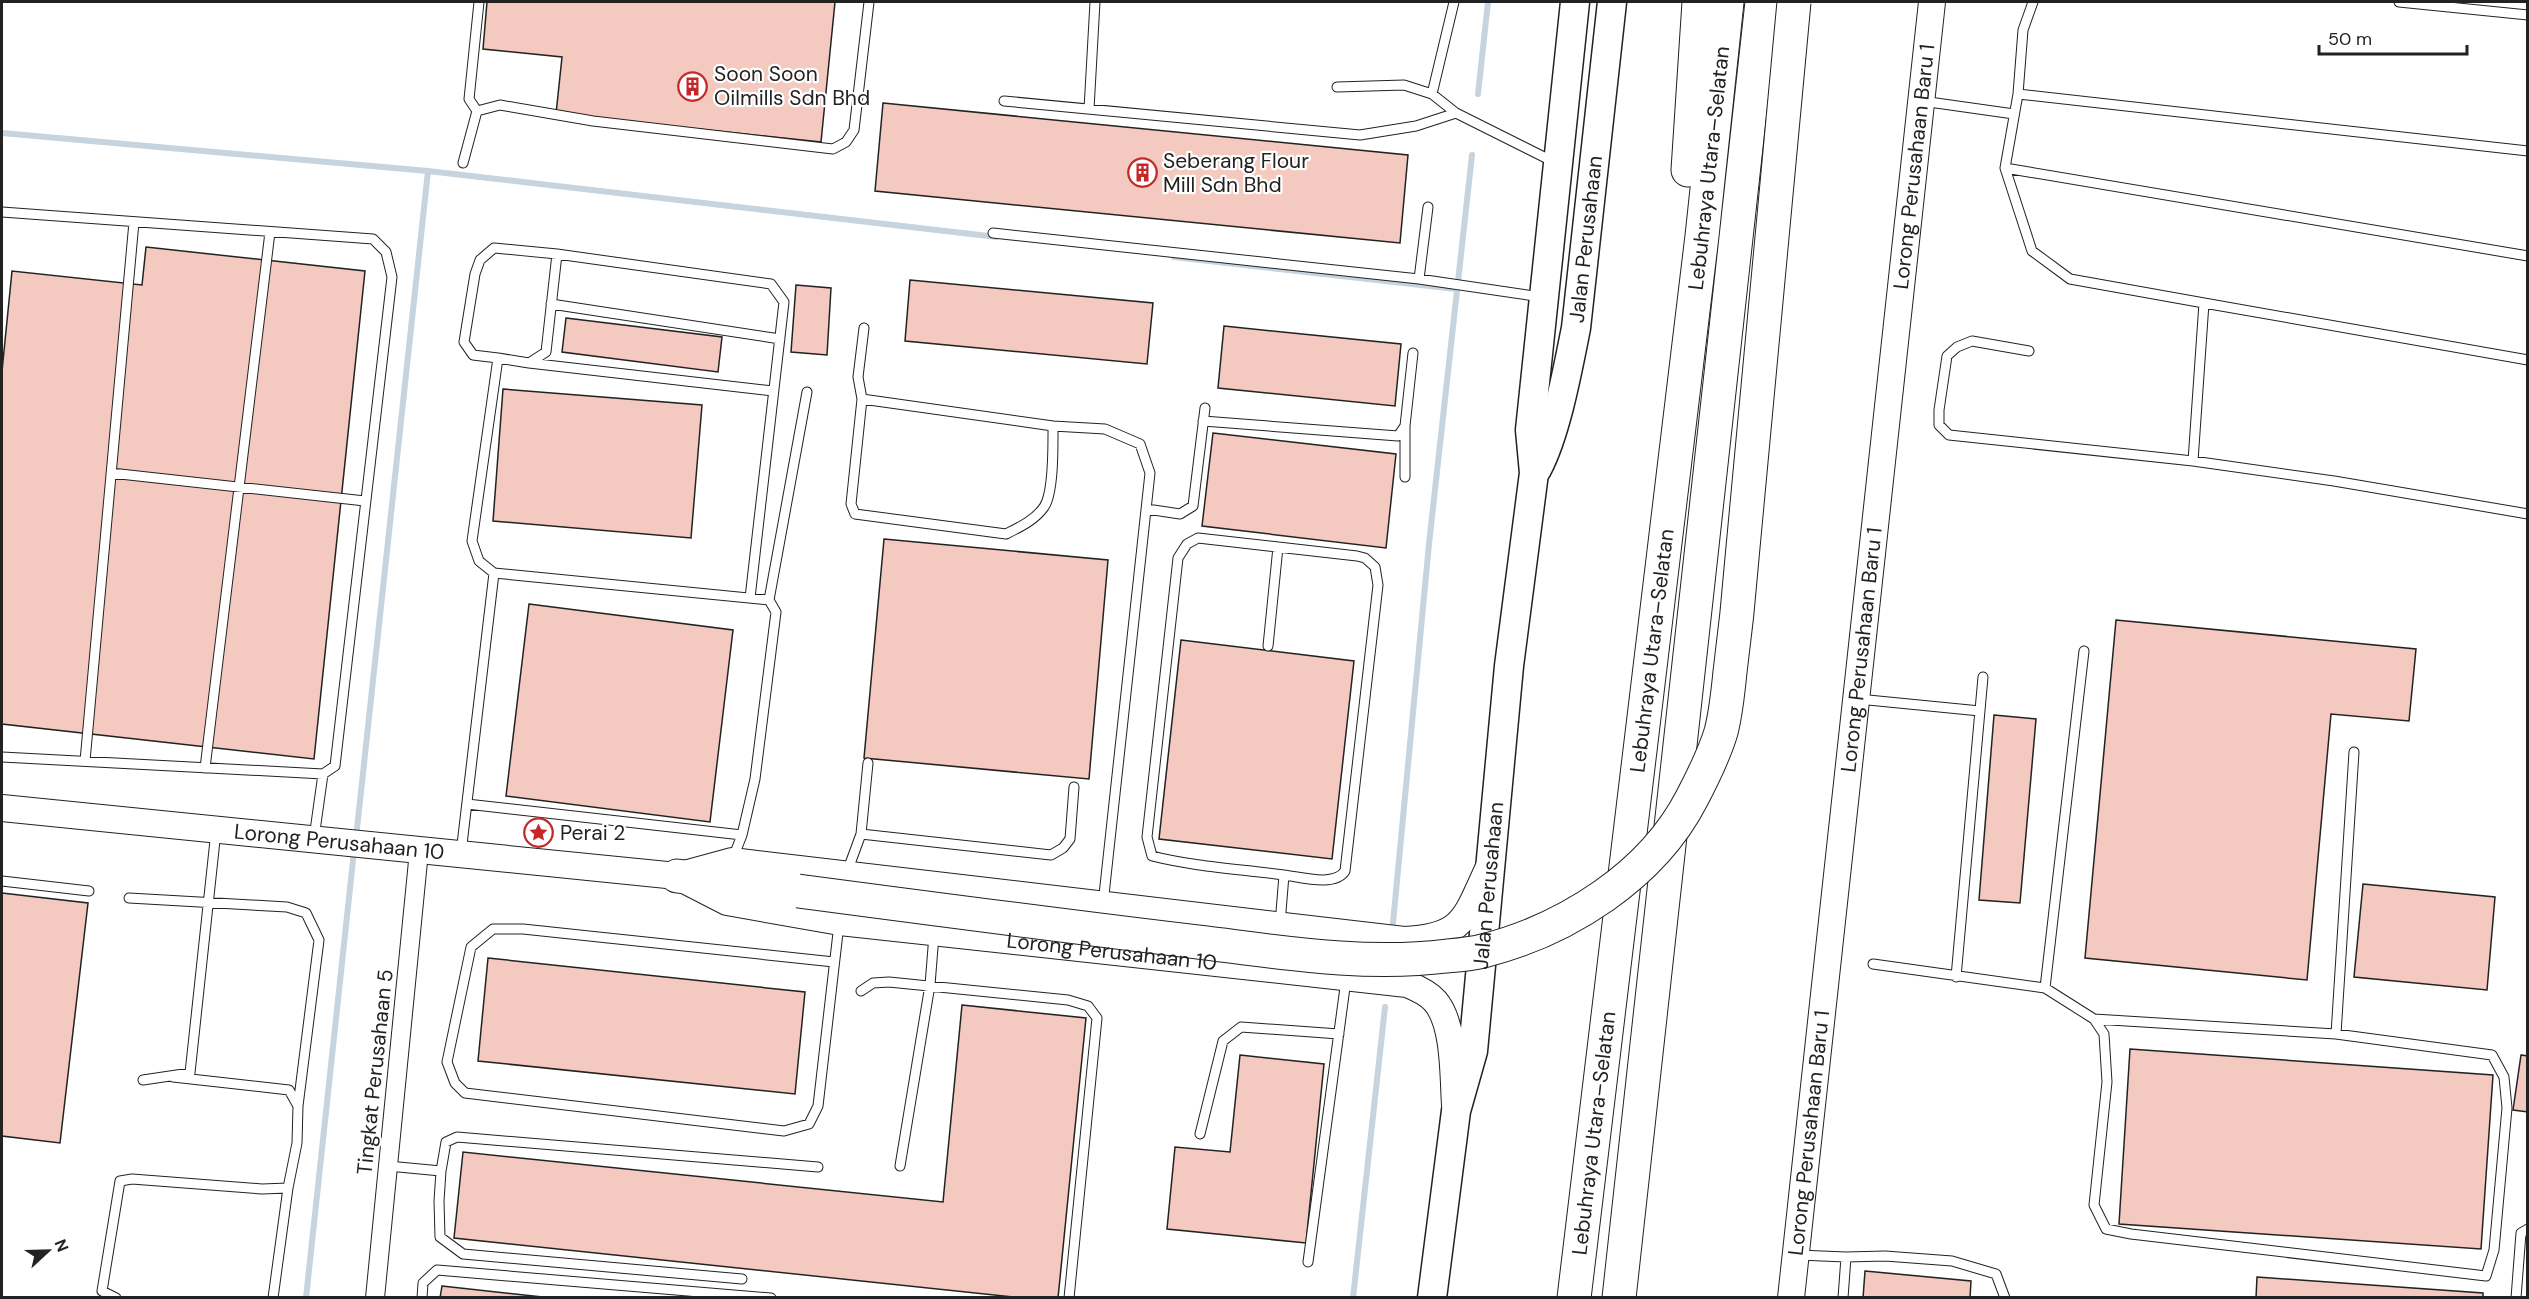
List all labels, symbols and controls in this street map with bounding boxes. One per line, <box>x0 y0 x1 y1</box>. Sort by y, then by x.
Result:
scale bar <box>2319 18 2468 56</box>
text: 50 m <box>2328 27 2372 51</box>
street label: Lorong Perusahaan Baru 1 <box>1887 43 1941 291</box>
street label: Lebuhraya Utara–Selatan <box>1682 45 1736 292</box>
place label: Soon Soon Oilmills Sdn Bhd <box>714 60 870 112</box>
building icon: Soon Soon Oilmills Sdn Bhd <box>677 70 709 102</box>
place label: Seberang Flour Mill Sdn Bhd <box>1163 147 1309 199</box>
street label: Jalan Perusahaan <box>1563 154 1609 324</box>
building icon: Seberang Flour Mill Sdn Bhd <box>1126 157 1158 189</box>
street label: Lorong Perusahaan Baru 1 <box>1834 526 1889 774</box>
street label: Lebuhraya Utara–Selatan <box>1623 527 1681 774</box>
street label: Jalan Perusahaan <box>1467 801 1510 971</box>
street label: Lorong Perusahaan 10 <box>233 817 446 866</box>
place icon: Perai 2 <box>523 817 555 849</box>
place label: Perai 2 <box>560 819 625 847</box>
street label: Lorong Perusahaan 10 <box>1005 926 1218 977</box>
street label: Tingkat Perusahaan 5 <box>350 968 400 1176</box>
street label: Lorong Perusahaan Baru 1 <box>1782 1009 1836 1257</box>
street label: Lebuhraya Utara–Selatan <box>1565 1010 1622 1257</box>
north arrow <box>18 1221 78 1281</box>
text: N <box>50 1236 73 1255</box>

